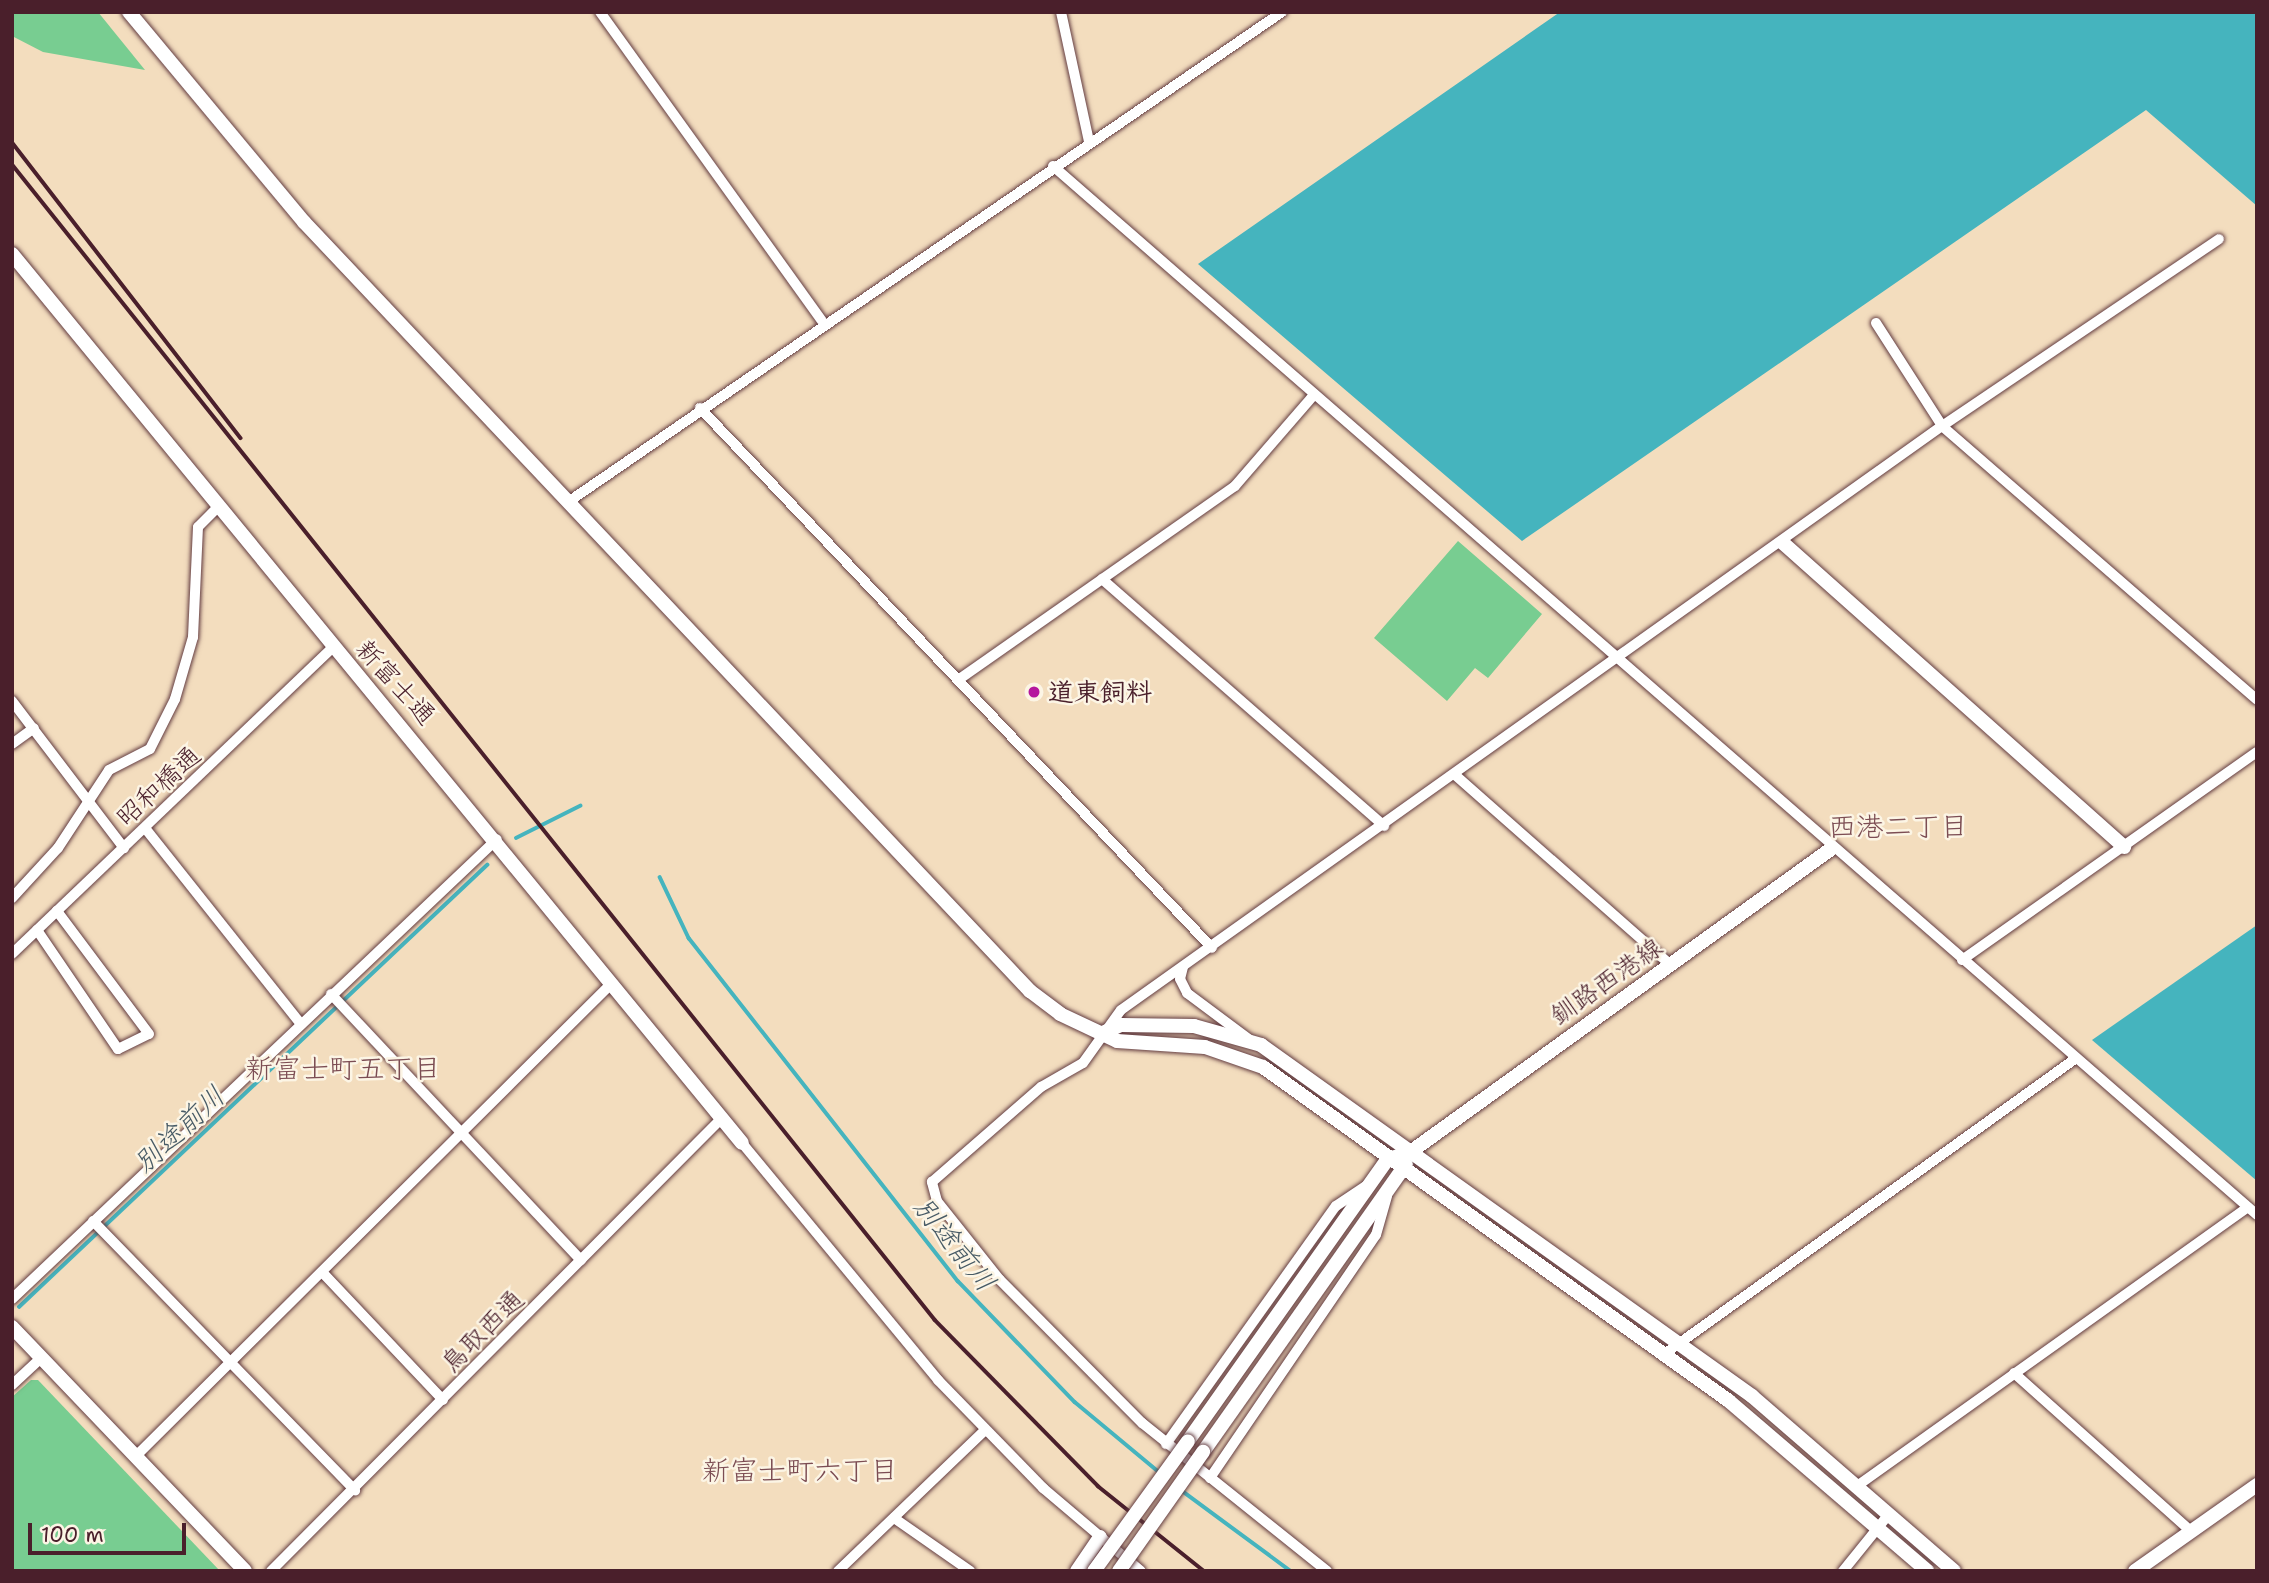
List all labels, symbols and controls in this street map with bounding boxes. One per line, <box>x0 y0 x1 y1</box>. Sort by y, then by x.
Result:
street label: 新富士通 <box>350 633 442 731</box>
place label: 道東飼料 <box>1048 676 1152 708</box>
marker: 道東飼料 <box>1026 684 1042 700</box>
street label: 昭和橋通 <box>109 739 207 833</box>
district label: 西港二丁目 <box>1828 809 1968 843</box>
street label: 釧路西港線 <box>1544 931 1668 1031</box>
district label: 新富士町五丁目 <box>245 1051 441 1085</box>
water label: 別途前川 <box>127 1079 231 1179</box>
water label: 別途前川 <box>907 1190 1003 1298</box>
street label: 鳥取西通 <box>434 1283 530 1379</box>
district label: 新富士町六丁目 <box>702 1453 898 1487</box>
scale bar <box>32 1510 189 1554</box>
text: 100 m <box>41 1521 104 1549</box>

